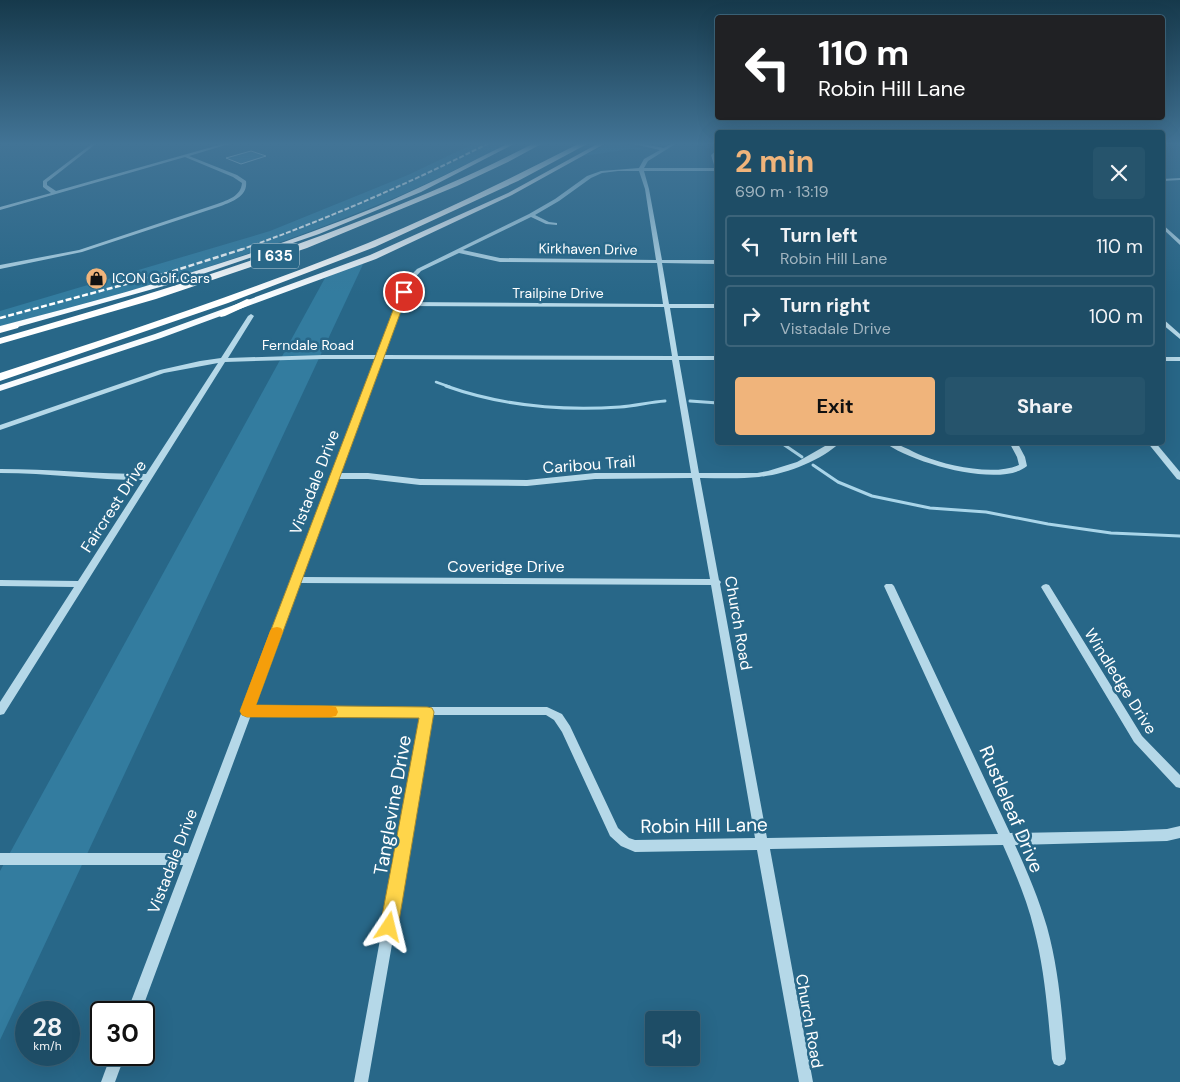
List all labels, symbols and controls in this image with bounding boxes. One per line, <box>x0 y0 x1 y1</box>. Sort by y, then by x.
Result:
text: 110 m <box>818 30 909 76</box>
icon: left <box>735 35 800 100</box>
text: Robin Hill Lane <box>818 74 966 103</box>
text: 2 min <box>735 142 814 181</box>
button: close <box>1093 147 1145 199</box>
text: 690 m · 13:19 <box>735 181 829 202</box>
text: Turn left <box>780 223 858 248</box>
icon: left <box>737 232 765 260</box>
text: 110 m <box>1096 234 1143 259</box>
street label: Kirkhaven Drive <box>538 239 638 259</box>
road number: I 635 <box>251 244 299 268</box>
text: Robin Hill Lane <box>780 248 887 269</box>
shop icon: ICON Golf Cars <box>84 266 108 290</box>
place label: ICON Golf Cars <box>112 269 210 287</box>
pin <box>383 271 425 313</box>
icon: arrive <box>390 278 418 306</box>
street label: Trailpine Drive <box>512 284 604 302</box>
text: Turn right <box>780 293 870 318</box>
icon: right <box>737 302 765 330</box>
text: 100 m <box>1089 304 1143 329</box>
text: Vistadale Drive <box>780 318 891 339</box>
street label: Ferndale Road <box>262 336 354 354</box>
button: Exit <box>735 377 935 435</box>
button: Share <box>945 377 1145 435</box>
street label: Vistadale Drive <box>285 427 344 538</box>
street label: Caribou Trail <box>542 451 636 478</box>
street label: Faircrest Drive <box>76 456 151 556</box>
street label: Coveridge Drive <box>447 556 565 577</box>
street label: Church Road <box>720 574 757 672</box>
street label: Windledge Drive <box>1080 624 1162 738</box>
street label: Tanglevine Drive <box>368 733 417 877</box>
street label: Rustleleaf Drive <box>974 742 1050 877</box>
street label: Vistadale Drive <box>143 806 202 917</box>
street label: Robin Hill Lane <box>640 812 768 839</box>
position arrow <box>362 900 414 952</box>
street label: Church Road <box>791 972 828 1070</box>
speed limit sign: 30 <box>90 1001 155 1066</box>
text: 28 <box>32 1011 63 1044</box>
map controls <box>645 1011 700 1066</box>
button: sound <box>645 1011 700 1066</box>
text: km/h <box>33 1038 62 1054</box>

